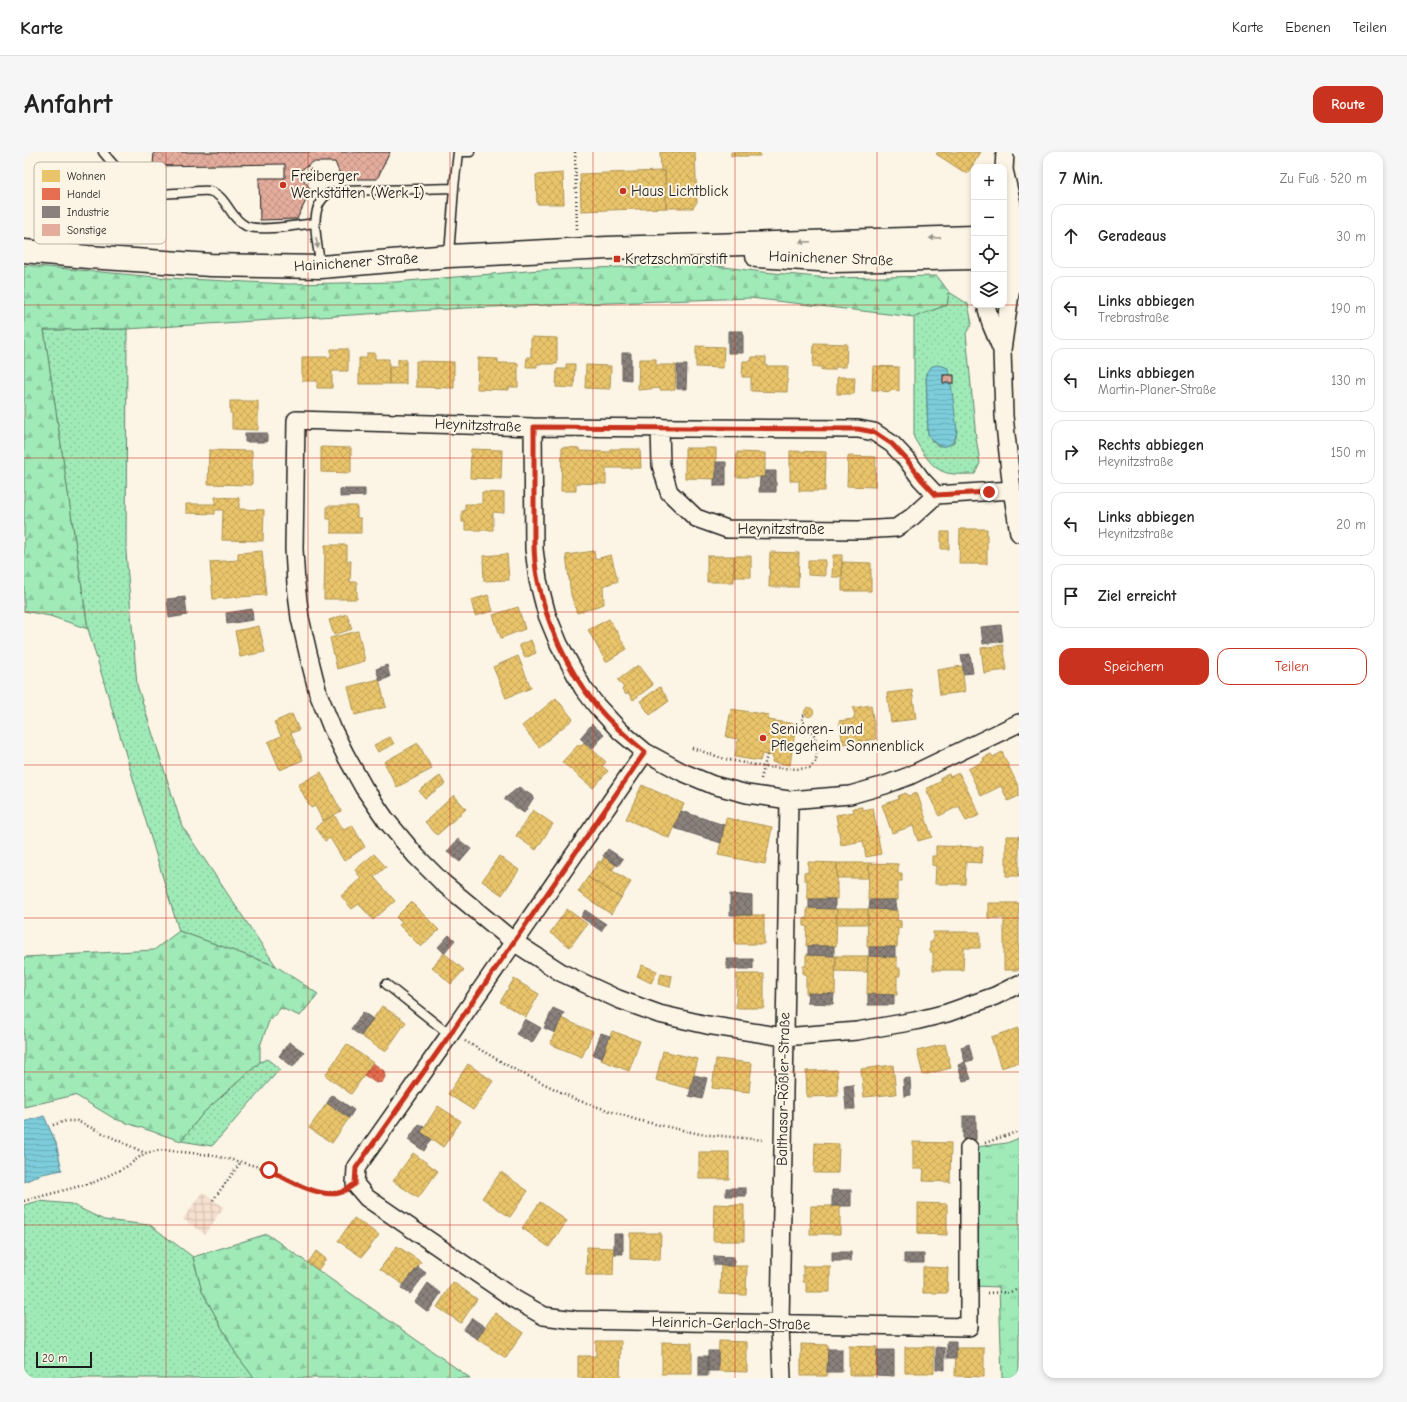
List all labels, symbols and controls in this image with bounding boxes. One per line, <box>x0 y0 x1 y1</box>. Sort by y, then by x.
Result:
text: Karte <box>20 17 63 39</box>
text: Karte <box>1232 19 1263 36</box>
text: Ebenen <box>1285 19 1331 36</box>
text: Teilen <box>1353 19 1387 36</box>
button: Route <box>1313 86 1383 123</box>
text: Anfahrt <box>24 88 113 120</box>
legend <box>34 162 166 244</box>
map controls <box>971 164 1007 308</box>
button: + <box>971 164 1007 200</box>
place label: Freiberger Werkstätten (Werk I) <box>291 167 425 202</box>
text: 7 Min. <box>1059 169 1103 188</box>
text: Wohnen <box>67 170 106 183</box>
text: Zu Fuß · 520 m <box>1280 171 1367 186</box>
marker: Freiberger Werkstätten (Werk I) <box>278 180 288 190</box>
place label: Haus Lichtblick <box>631 182 729 200</box>
marker: Haus Lichtblick <box>618 186 628 196</box>
text: Handel <box>67 188 100 201</box>
button: − <box>971 200 1007 236</box>
text: Industrie <box>67 206 109 219</box>
text: Sonstige <box>67 224 107 237</box>
icon: ahead <box>1060 225 1082 247</box>
text: Geradeaus <box>1098 227 1166 245</box>
text: 30 m <box>1336 229 1366 244</box>
one-way arrow <box>928 235 941 241</box>
button: locate <box>971 236 1007 272</box>
one-way arrow <box>314 237 320 249</box>
one-way arrow <box>799 239 811 246</box>
street label: Hainichener Straße <box>768 247 894 269</box>
street label: Hainichener Straße <box>293 249 419 275</box>
place label: Kretzschmarstift <box>625 250 728 268</box>
marker: Kretzschmarstift <box>612 254 622 264</box>
button: layers <box>971 272 1007 308</box>
text: Links abbiegen <box>1098 292 1195 310</box>
icon: left <box>1060 297 1082 319</box>
text: 190 m <box>1331 301 1366 316</box>
text: Trebrastraße <box>1098 310 1169 325</box>
text: Links abbiegen <box>1098 364 1195 382</box>
icon: left <box>1060 369 1082 391</box>
text: 130 m <box>1331 373 1366 388</box>
text: Martin-Planer-Straße <box>1098 382 1216 397</box>
street label: Heynitzstraße <box>434 414 522 436</box>
text: Rechts abbiegen <box>1098 436 1204 454</box>
icon: right <box>1060 441 1082 463</box>
text: 150 m <box>1331 445 1366 460</box>
text: Heynitzstraße <box>1098 454 1173 469</box>
route end <box>980 483 998 501</box>
text: Links abbiegen <box>1098 508 1195 526</box>
icon: left <box>1060 513 1082 535</box>
text: 20 m <box>1336 517 1366 532</box>
street label: Heynitzstraße <box>738 520 825 538</box>
text: Heynitzstraße <box>1098 526 1173 541</box>
icon: arrive <box>1060 585 1082 607</box>
text: Ziel erreicht <box>1098 587 1176 605</box>
button: Speichern <box>1059 648 1209 685</box>
button: Teilen <box>1217 648 1367 685</box>
place label: Senioren- und Pflegeheim Sonnenblick <box>771 720 925 755</box>
marker: Senioren- und Pflegeheim Sonnenblick <box>758 733 768 743</box>
street label: Balthasar-Rößler-Straße <box>773 1011 793 1166</box>
route start <box>260 1161 278 1179</box>
street label: Heinrich-Gerlach-Straße <box>652 1313 811 1333</box>
scale bar <box>36 1350 92 1369</box>
text: 20 m <box>42 1352 67 1365</box>

